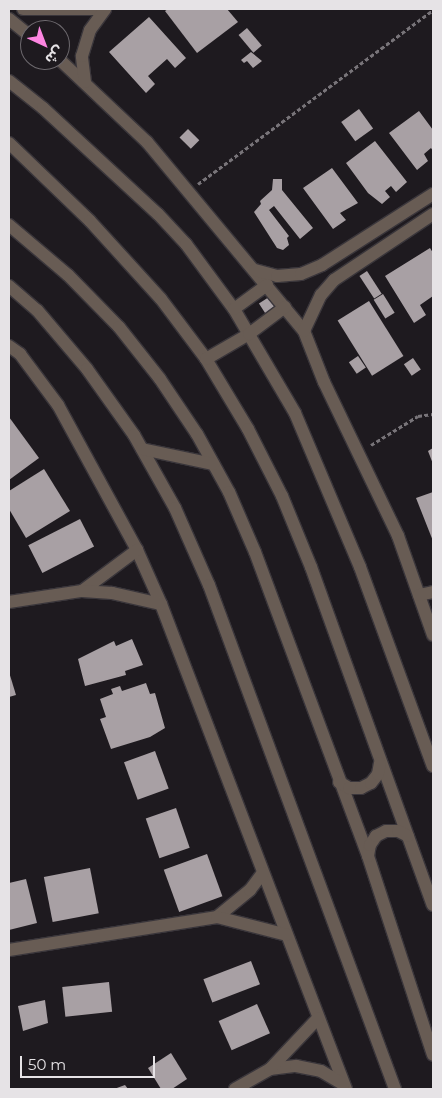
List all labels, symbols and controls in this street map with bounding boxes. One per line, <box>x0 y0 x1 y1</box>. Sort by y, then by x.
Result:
north arrow <box>20 20 70 70</box>
text: ش <box>41 42 68 68</box>
scale bar <box>22 1046 158 1078</box>
text: 50 m <box>28 1055 66 1074</box>

